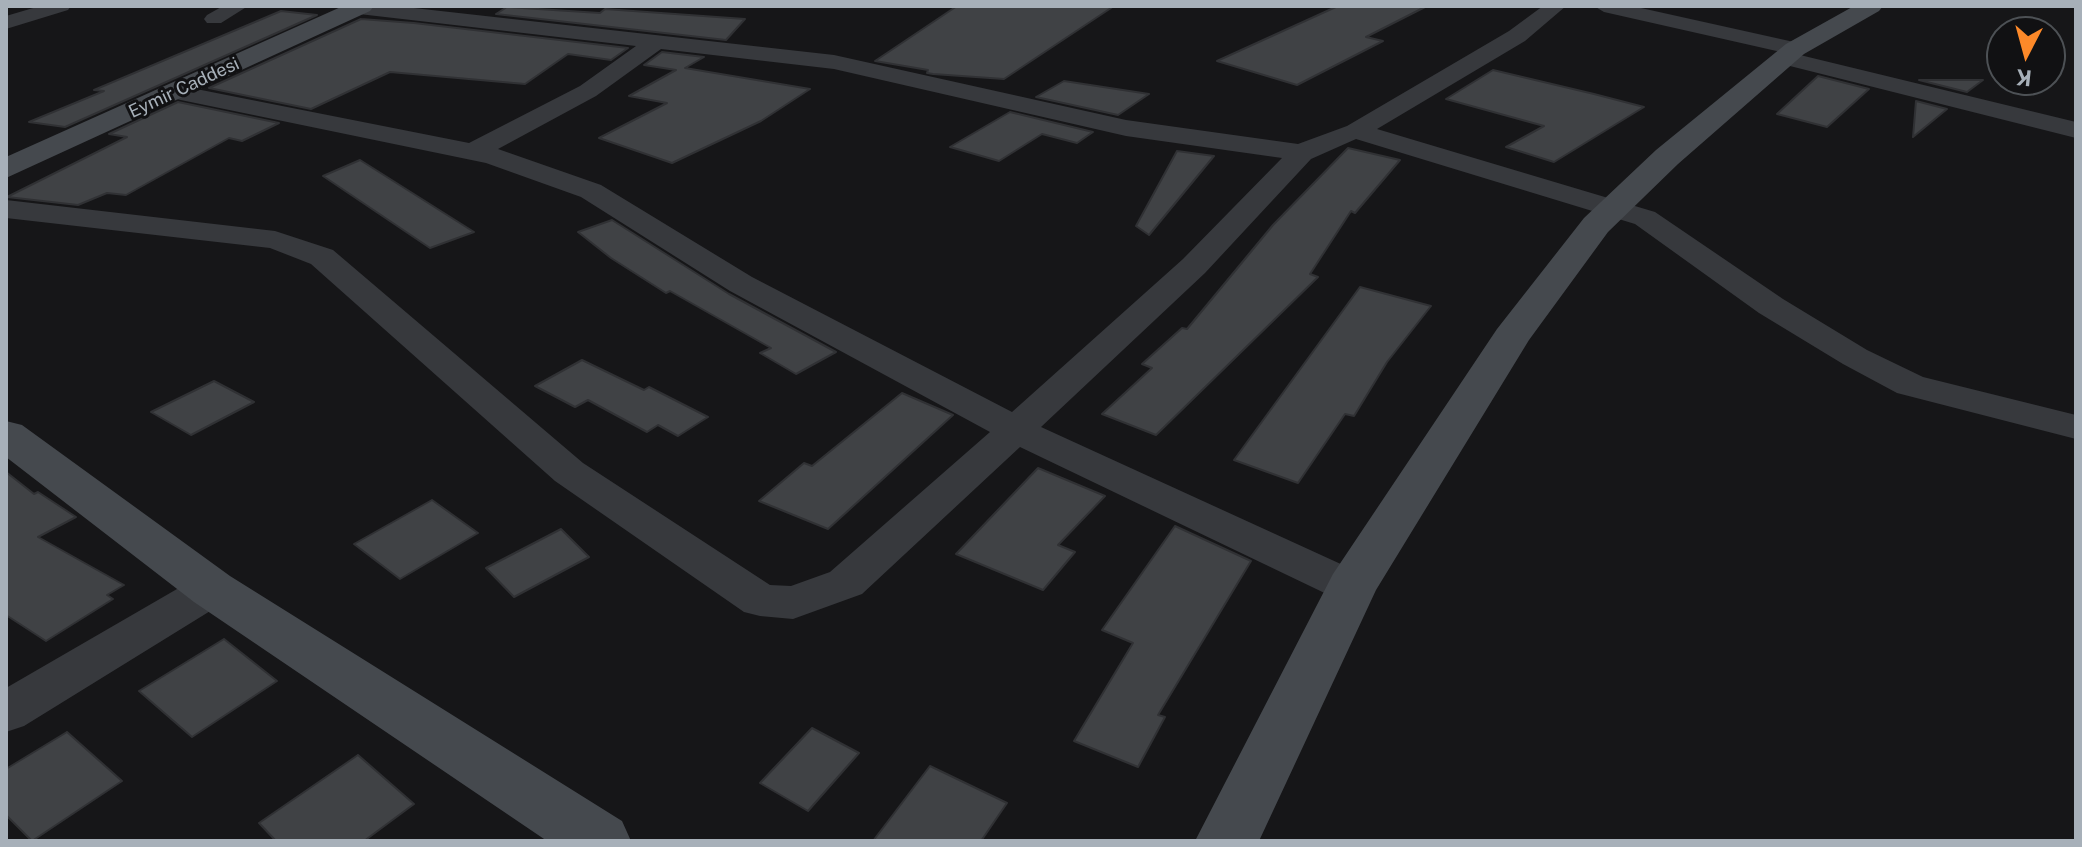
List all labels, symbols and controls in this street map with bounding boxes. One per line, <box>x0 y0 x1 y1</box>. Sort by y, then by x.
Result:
north arrow <box>1986 16 2066 96</box>
street label: Eymir Caddesi <box>125 53 243 123</box>
text: K <box>2014 64 2033 92</box>

